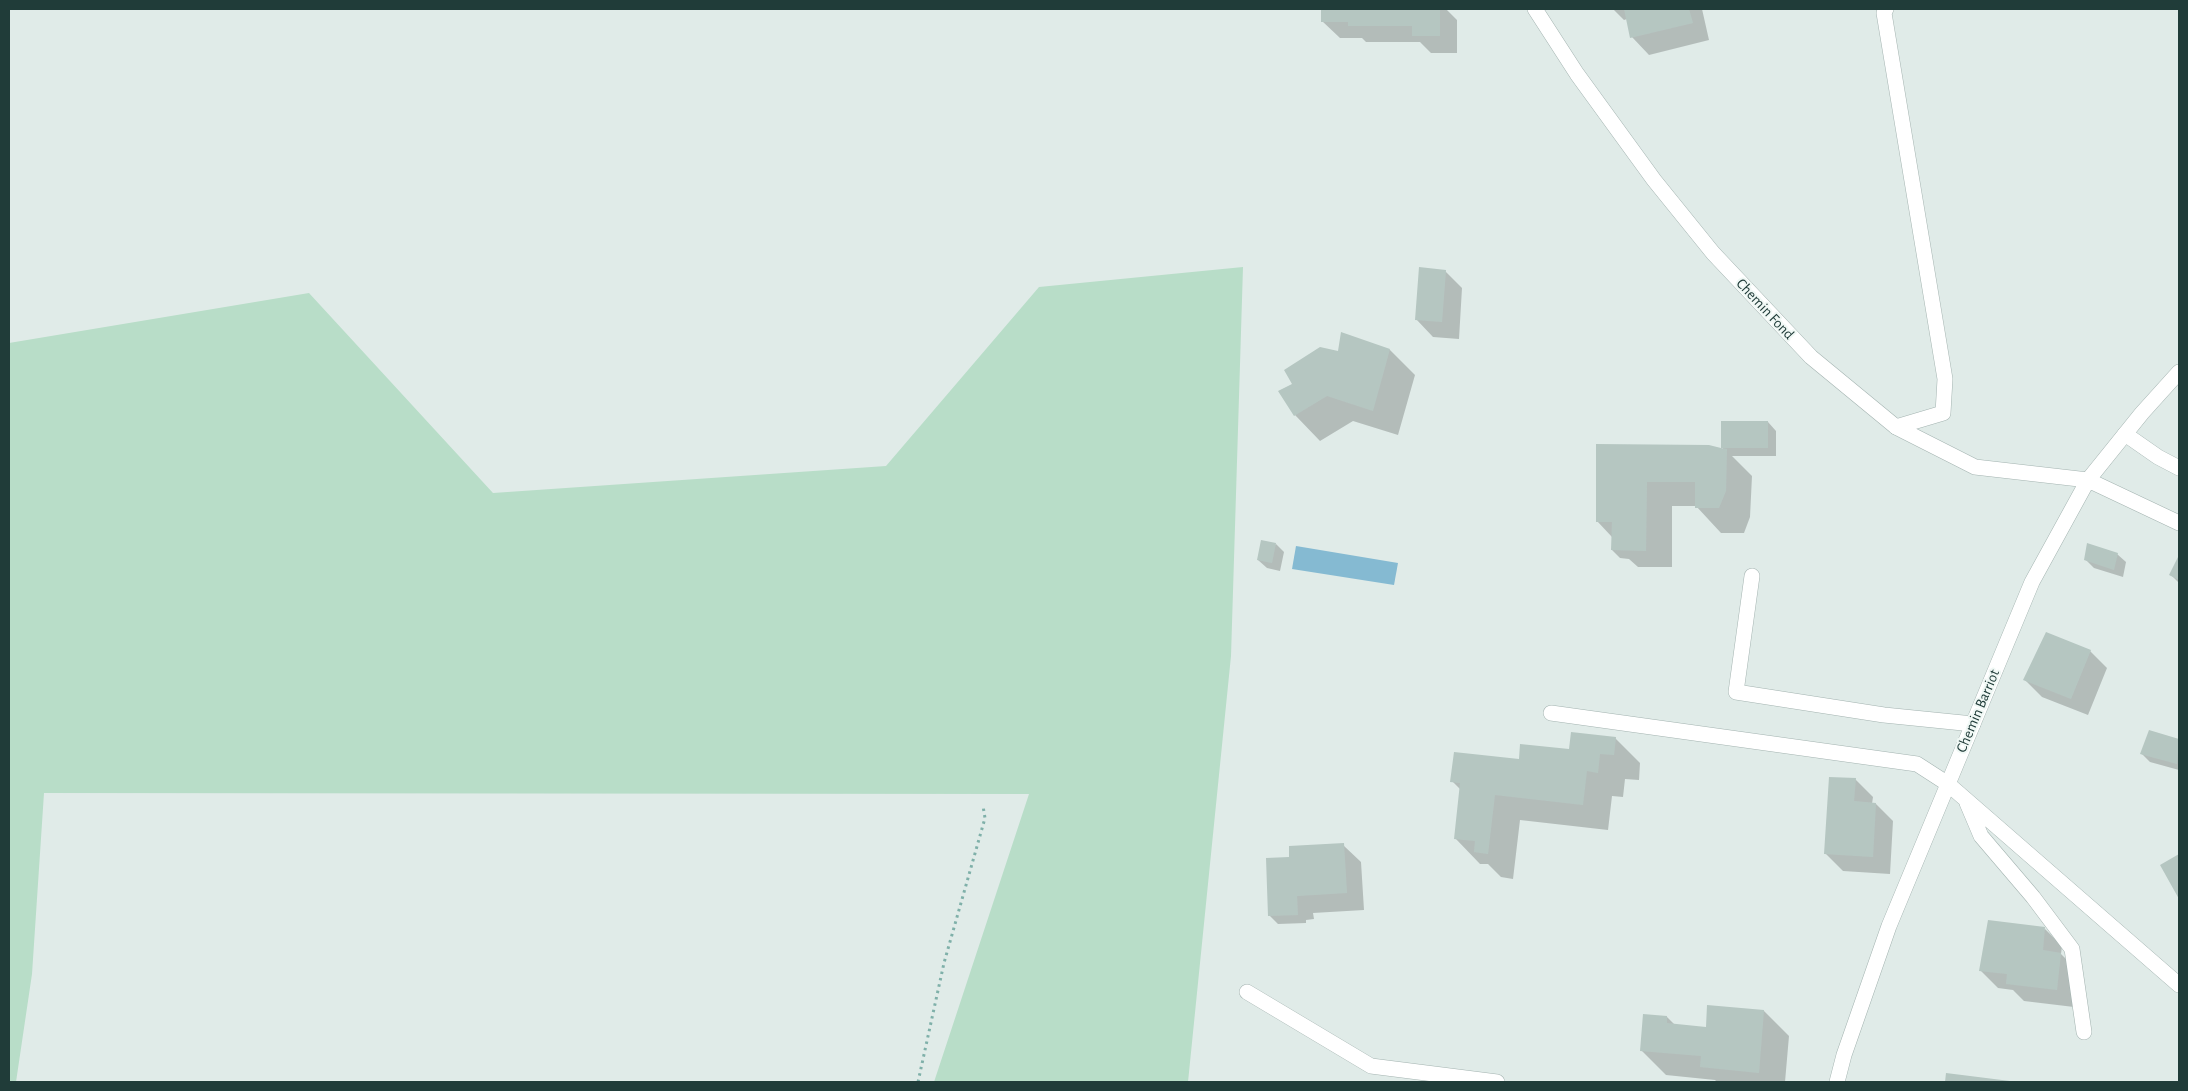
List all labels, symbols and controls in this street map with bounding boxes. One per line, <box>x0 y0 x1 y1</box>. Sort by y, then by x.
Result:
street label: Chemin Fond <box>1732 275 1798 343</box>
street label: Chemin Barriot <box>1952 667 2004 755</box>

